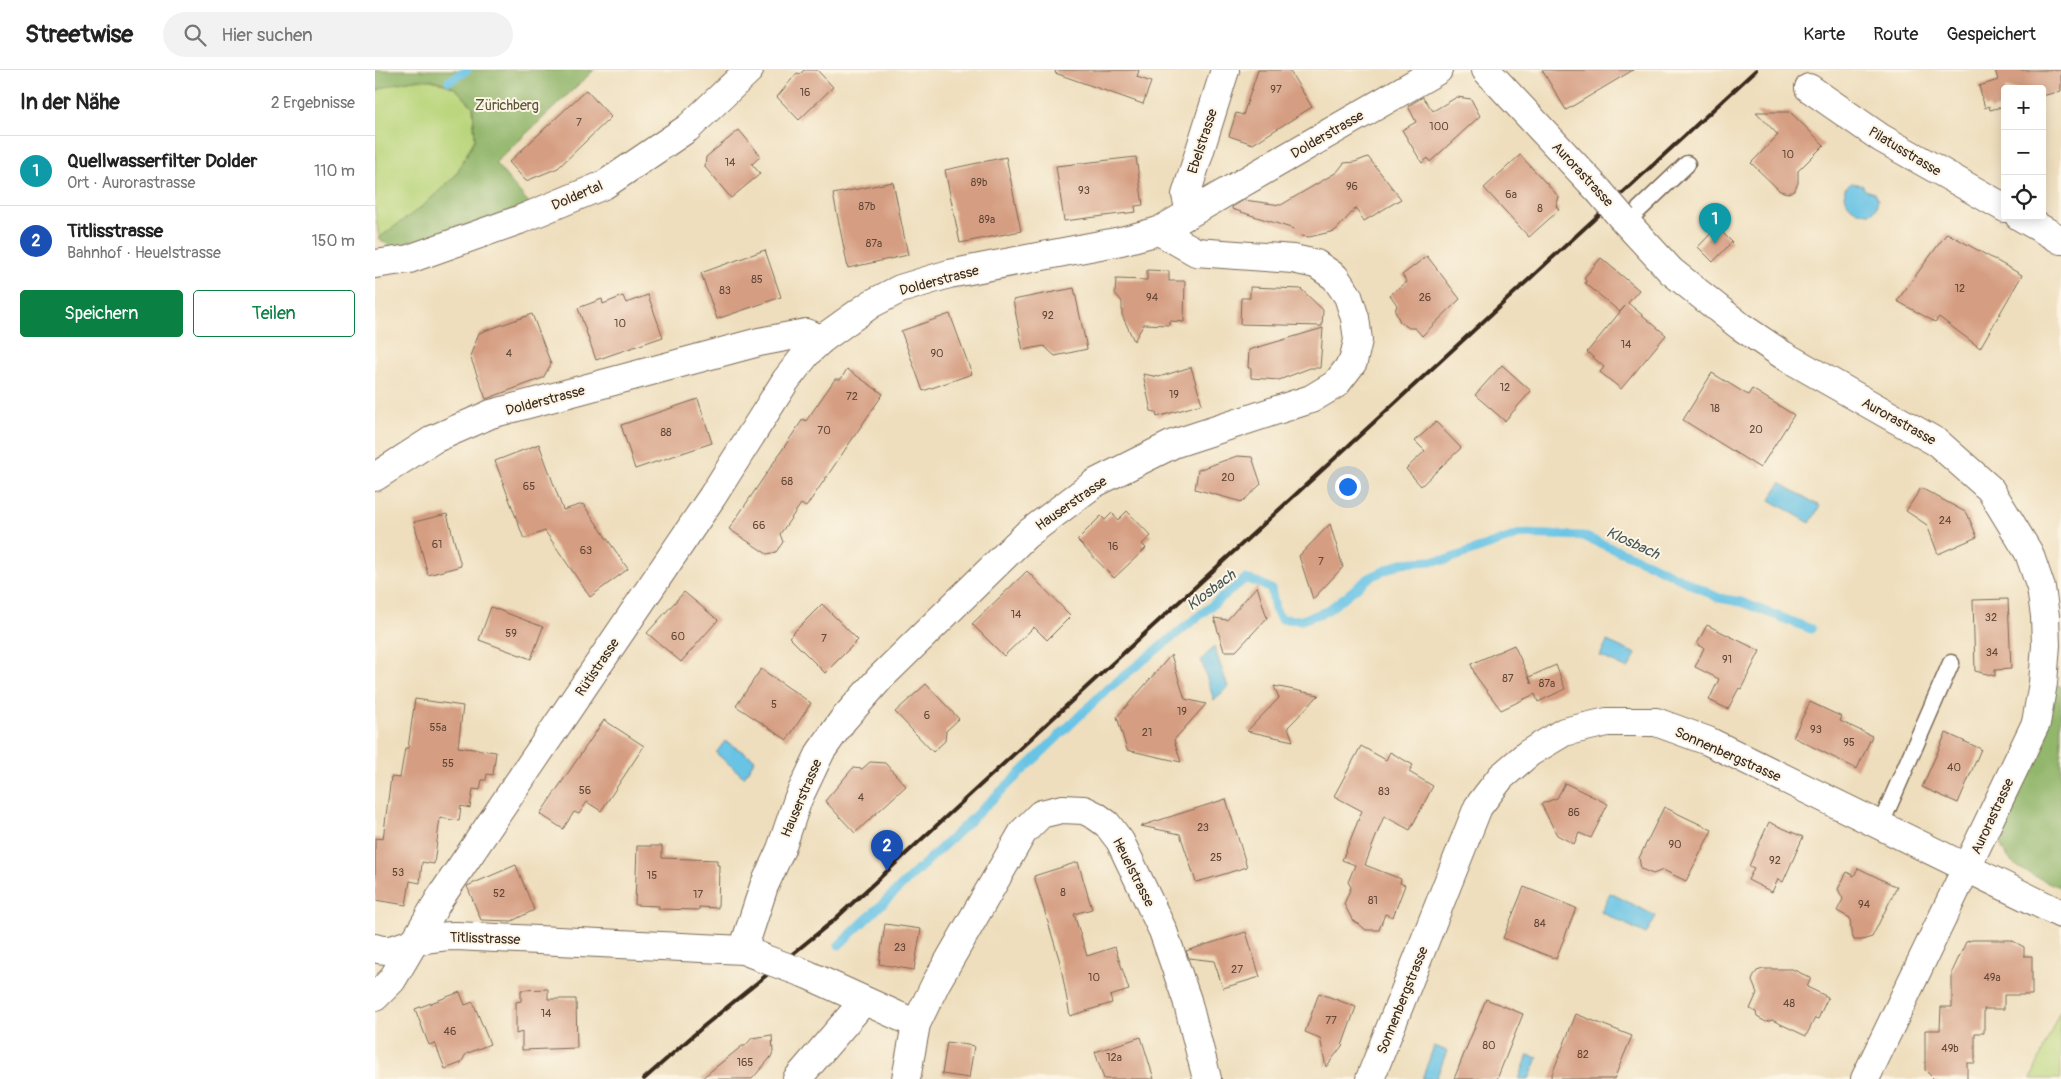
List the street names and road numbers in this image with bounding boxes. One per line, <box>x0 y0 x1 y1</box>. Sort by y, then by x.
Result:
street label: Ebelstrasse <box>1184 106 1221 176</box>
street label: Dolderstrasse <box>1288 107 1367 162</box>
street label: Pilatusstrasse <box>1865 123 1944 180</box>
street label: Aurorastrasse <box>1548 139 1617 210</box>
street label: Doldertal <box>549 177 605 214</box>
street label: Dolderstrasse <box>898 262 981 299</box>
street label: Dolderstrasse <box>504 382 587 419</box>
street label: Aurorastrasse <box>1859 394 1939 449</box>
street label: Hauserstrasse <box>1032 473 1110 534</box>
street label: Rütistrasse <box>572 635 623 700</box>
street label: Sonnenbergstrasse <box>1672 723 1784 786</box>
street label: Hauserstrasse <box>777 757 826 840</box>
street label: Aurorastrasse <box>1967 775 2018 857</box>
street label: Heuelstrasse <box>1109 835 1158 910</box>
street label: Titlisstrasse <box>449 929 521 948</box>
street label: Sonnenbergstrasse <box>1373 944 1432 1056</box>

